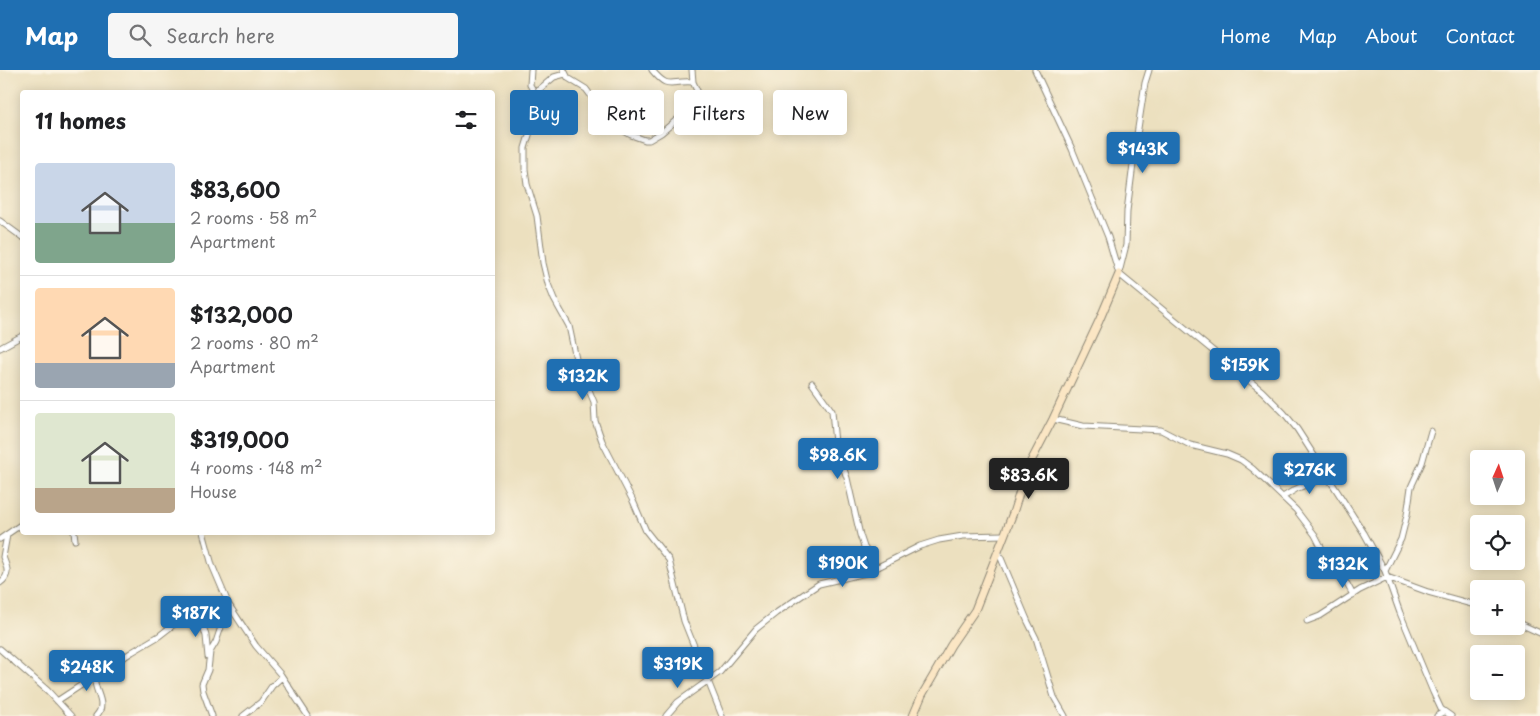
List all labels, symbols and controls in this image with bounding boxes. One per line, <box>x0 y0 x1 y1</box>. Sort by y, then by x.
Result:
search box <box>108 13 458 58</box>
text: Map <box>25 17 78 53</box>
icon: search <box>126 21 154 49</box>
text: Search here <box>166 21 275 49</box>
text: Home <box>1220 22 1270 49</box>
text: Map <box>1298 22 1337 49</box>
text: About <box>1365 22 1417 49</box>
text: Contact <box>1445 22 1515 49</box>
chip: Buy <box>510 90 578 135</box>
chip: Rent <box>588 90 664 135</box>
chip: Filters <box>674 90 763 135</box>
chip: New <box>773 90 847 135</box>
text: 11 homes <box>35 104 126 136</box>
icon: filters <box>452 106 480 134</box>
pin: $143K <box>1108 132 1178 174</box>
text: $143K <box>1118 136 1168 160</box>
text: $83,600 <box>190 173 280 205</box>
icon: home <box>75 183 135 243</box>
text: 2 rooms · 58 m² <box>190 205 317 229</box>
text: Apartment <box>190 229 275 253</box>
text: $132,000 <box>190 298 293 330</box>
icon: home <box>75 308 135 368</box>
text: 2 rooms · 80 m² <box>190 330 319 354</box>
pin: $159K <box>1210 348 1280 390</box>
text: $159K <box>1221 352 1269 376</box>
text: Apartment <box>190 354 275 378</box>
pin: $132K <box>548 358 618 401</box>
text: $132K <box>558 363 608 387</box>
text: $319,000 <box>190 423 289 455</box>
icon: home <box>75 433 135 493</box>
pin: $98.6K <box>797 438 879 480</box>
text: $98.6K <box>809 442 867 466</box>
north arrow <box>1470 450 1525 505</box>
map controls <box>1470 450 1525 700</box>
pin: $276K <box>1275 452 1345 495</box>
text: 4 rooms · 148 m² <box>190 455 323 479</box>
text: $276K <box>1284 457 1336 481</box>
pin: $83.6K <box>988 458 1070 500</box>
text: $83.6K <box>1000 462 1058 486</box>
text: House <box>190 479 237 503</box>
button: locate <box>1470 515 1525 570</box>
pin: $190K <box>808 546 878 588</box>
pin: $132K <box>1308 546 1378 589</box>
text: $190K <box>818 550 868 574</box>
text: $132K <box>1318 551 1368 575</box>
button: + <box>1470 580 1525 635</box>
pin: $187K <box>161 596 231 638</box>
text: $187K <box>172 600 220 624</box>
button: − <box>1470 645 1525 700</box>
pin: $319K <box>643 646 713 689</box>
pin: $248K <box>52 650 122 692</box>
text: $319K <box>653 651 703 675</box>
text: $248K <box>60 654 114 678</box>

